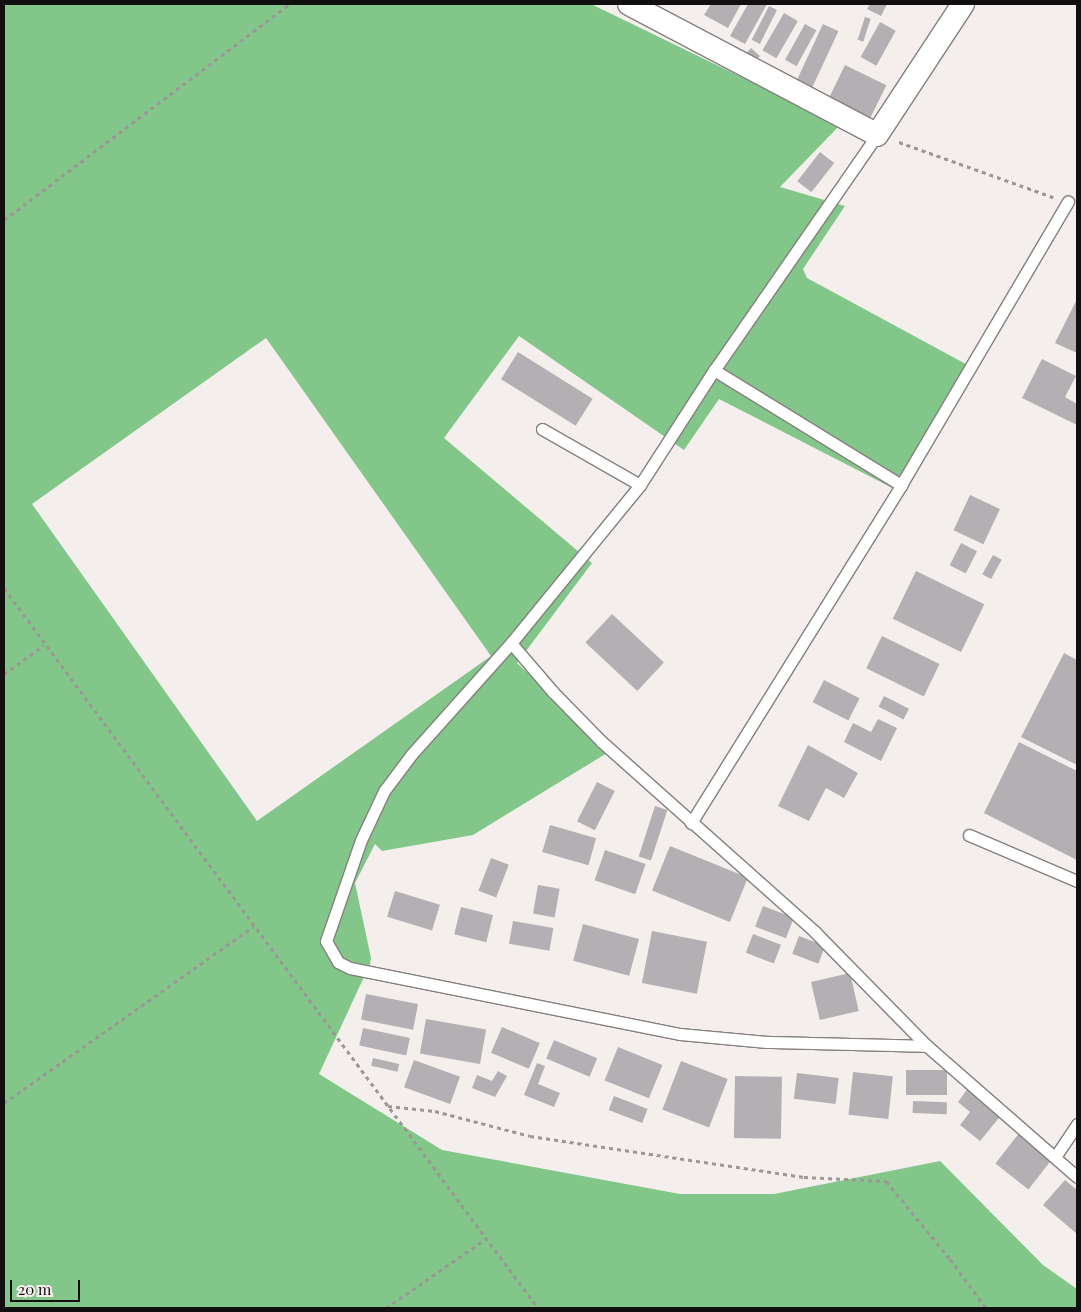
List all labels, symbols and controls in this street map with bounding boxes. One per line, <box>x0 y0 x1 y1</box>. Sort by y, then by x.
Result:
scale bar <box>12 1270 82 1302</box>
text: 20 m <box>18 1279 51 1299</box>

